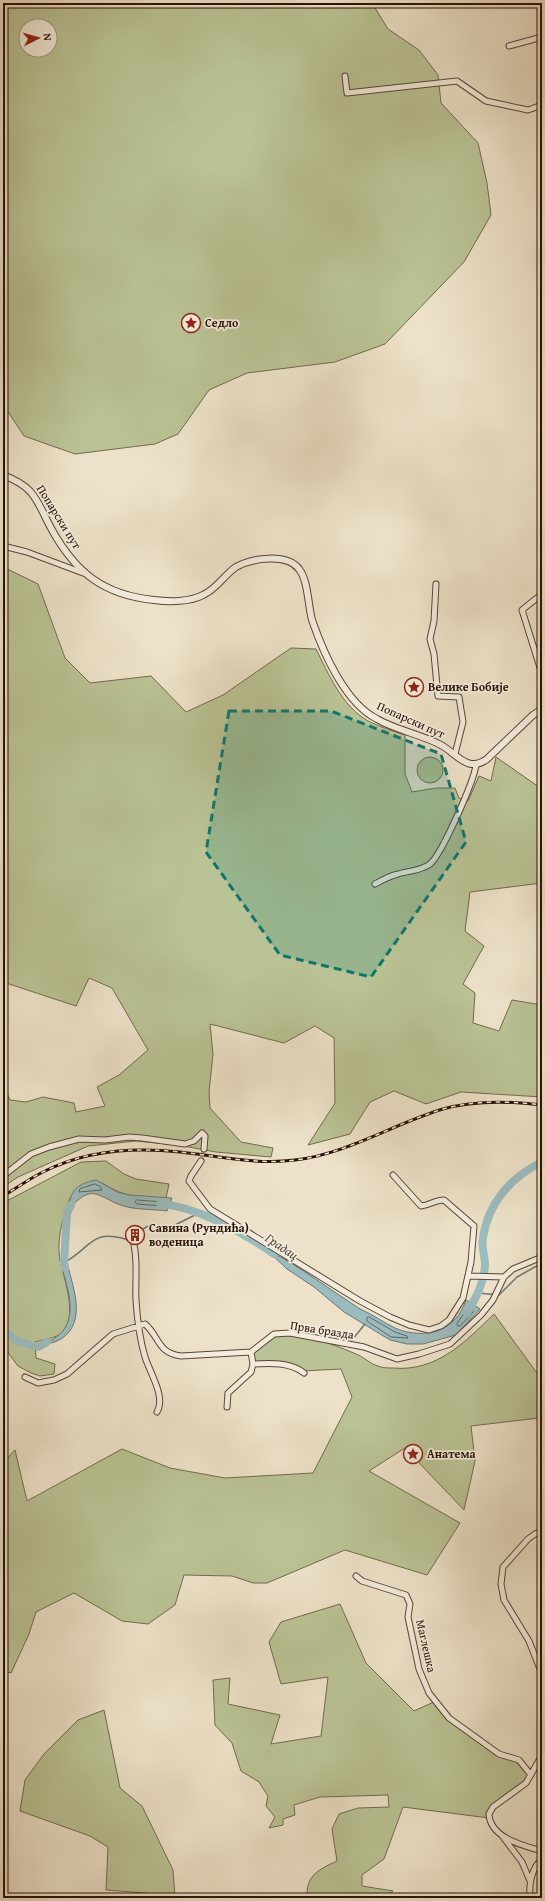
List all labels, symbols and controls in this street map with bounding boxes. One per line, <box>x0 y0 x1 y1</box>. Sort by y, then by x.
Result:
north arrow <box>18 18 58 58</box>
text: N <box>40 32 56 42</box>
place icon: Седло <box>180 312 202 334</box>
place label: Седло <box>205 314 239 331</box>
street label: Попарски пут <box>33 481 86 552</box>
place icon: Велике Бобије <box>403 676 425 698</box>
place label: Велике Бобије <box>428 678 509 695</box>
street label: Попарски пут <box>374 697 448 742</box>
place label: Савина (Рундића) воденица <box>149 1219 249 1250</box>
building icon: Савина (Рундића) воденица <box>124 1224 146 1246</box>
water label: Градац <box>261 1228 302 1265</box>
street label: Прва бразда <box>289 1316 355 1343</box>
place icon: Анатема <box>402 1443 424 1465</box>
place label: Анатема <box>427 1445 477 1462</box>
street label: Маглешка <box>412 1618 441 1674</box>

